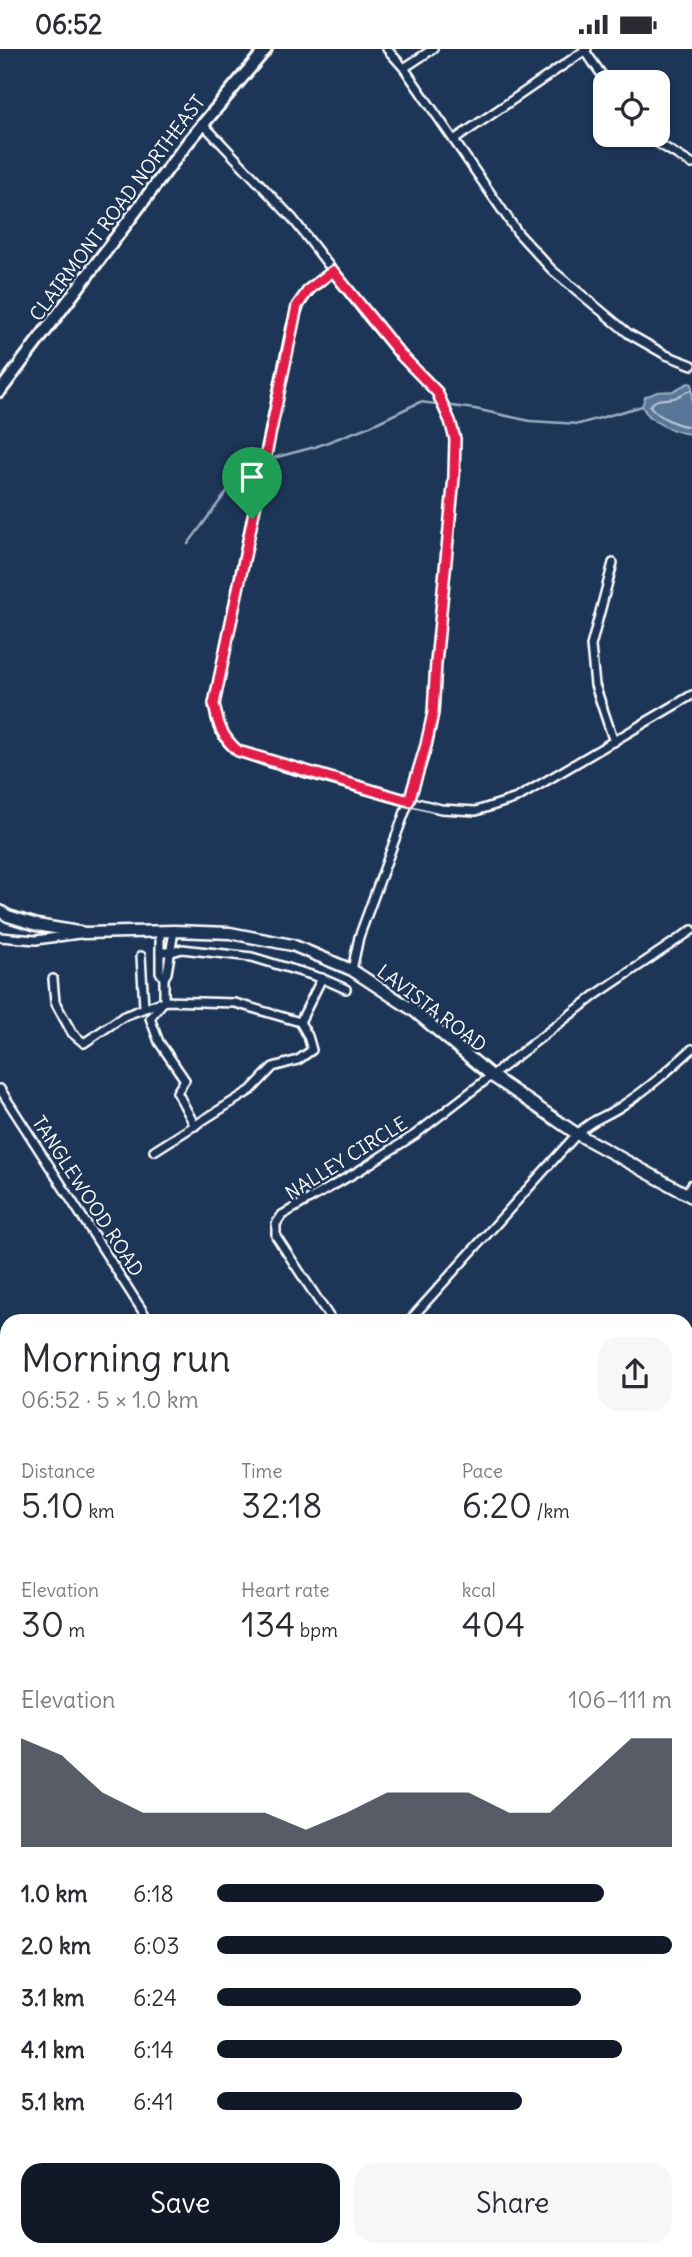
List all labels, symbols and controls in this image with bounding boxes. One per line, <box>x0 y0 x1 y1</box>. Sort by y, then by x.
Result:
text: 06:52 <box>35 8 102 41</box>
map controls <box>593 70 670 147</box>
button: locate <box>593 70 670 147</box>
street label: CLAIRMONT ROAD NORTHEAST <box>24 90 210 326</box>
pin <box>222 447 282 519</box>
icon: arrive <box>233 458 271 496</box>
street label: LAVISTA ROAD <box>373 959 491 1057</box>
street label: TANGLEWOOD ROAD <box>27 1111 149 1281</box>
street label: NALLEY CIRCLE <box>281 1111 411 1205</box>
text: Morning run <box>21 1335 231 1382</box>
button: share <box>598 1337 672 1411</box>
text: 06:52 · 5 × 1.0 km <box>21 1385 199 1414</box>
text: Distance <box>21 1459 95 1483</box>
text: Time <box>241 1459 282 1483</box>
text: Pace <box>462 1459 503 1483</box>
text: 5.10 <box>21 1483 84 1527</box>
text: 32:18 <box>241 1483 322 1527</box>
text: 6:20 <box>462 1483 532 1527</box>
text: km <box>84 1499 115 1523</box>
text: /km <box>532 1499 570 1523</box>
text: Elevation <box>21 1578 99 1602</box>
text: Heart rate <box>241 1578 329 1602</box>
text: kcal <box>462 1578 496 1602</box>
text: 30 <box>21 1602 64 1646</box>
text: 134 <box>241 1602 295 1646</box>
text: 404 <box>462 1602 525 1646</box>
text: m <box>64 1618 85 1642</box>
text: bpm <box>295 1618 338 1642</box>
text: Elevation <box>21 1685 115 1714</box>
text: 106–111 m <box>568 1685 672 1714</box>
text: 1.0 km <box>21 1879 87 1908</box>
text: 6:18 <box>133 1879 174 1908</box>
text: 2.0 km <box>21 1931 91 1960</box>
text: 6:03 <box>133 1931 180 1960</box>
text: 3.1 km <box>21 1983 84 2012</box>
text: 6:24 <box>133 1983 177 2012</box>
text: 4.1 km <box>21 2035 85 2064</box>
text: 6:14 <box>133 2035 174 2064</box>
text: 5.1 km <box>21 2087 85 2116</box>
text: 6:41 <box>133 2087 174 2116</box>
button: Save <box>21 2163 340 2243</box>
button: Share <box>354 2163 672 2243</box>

